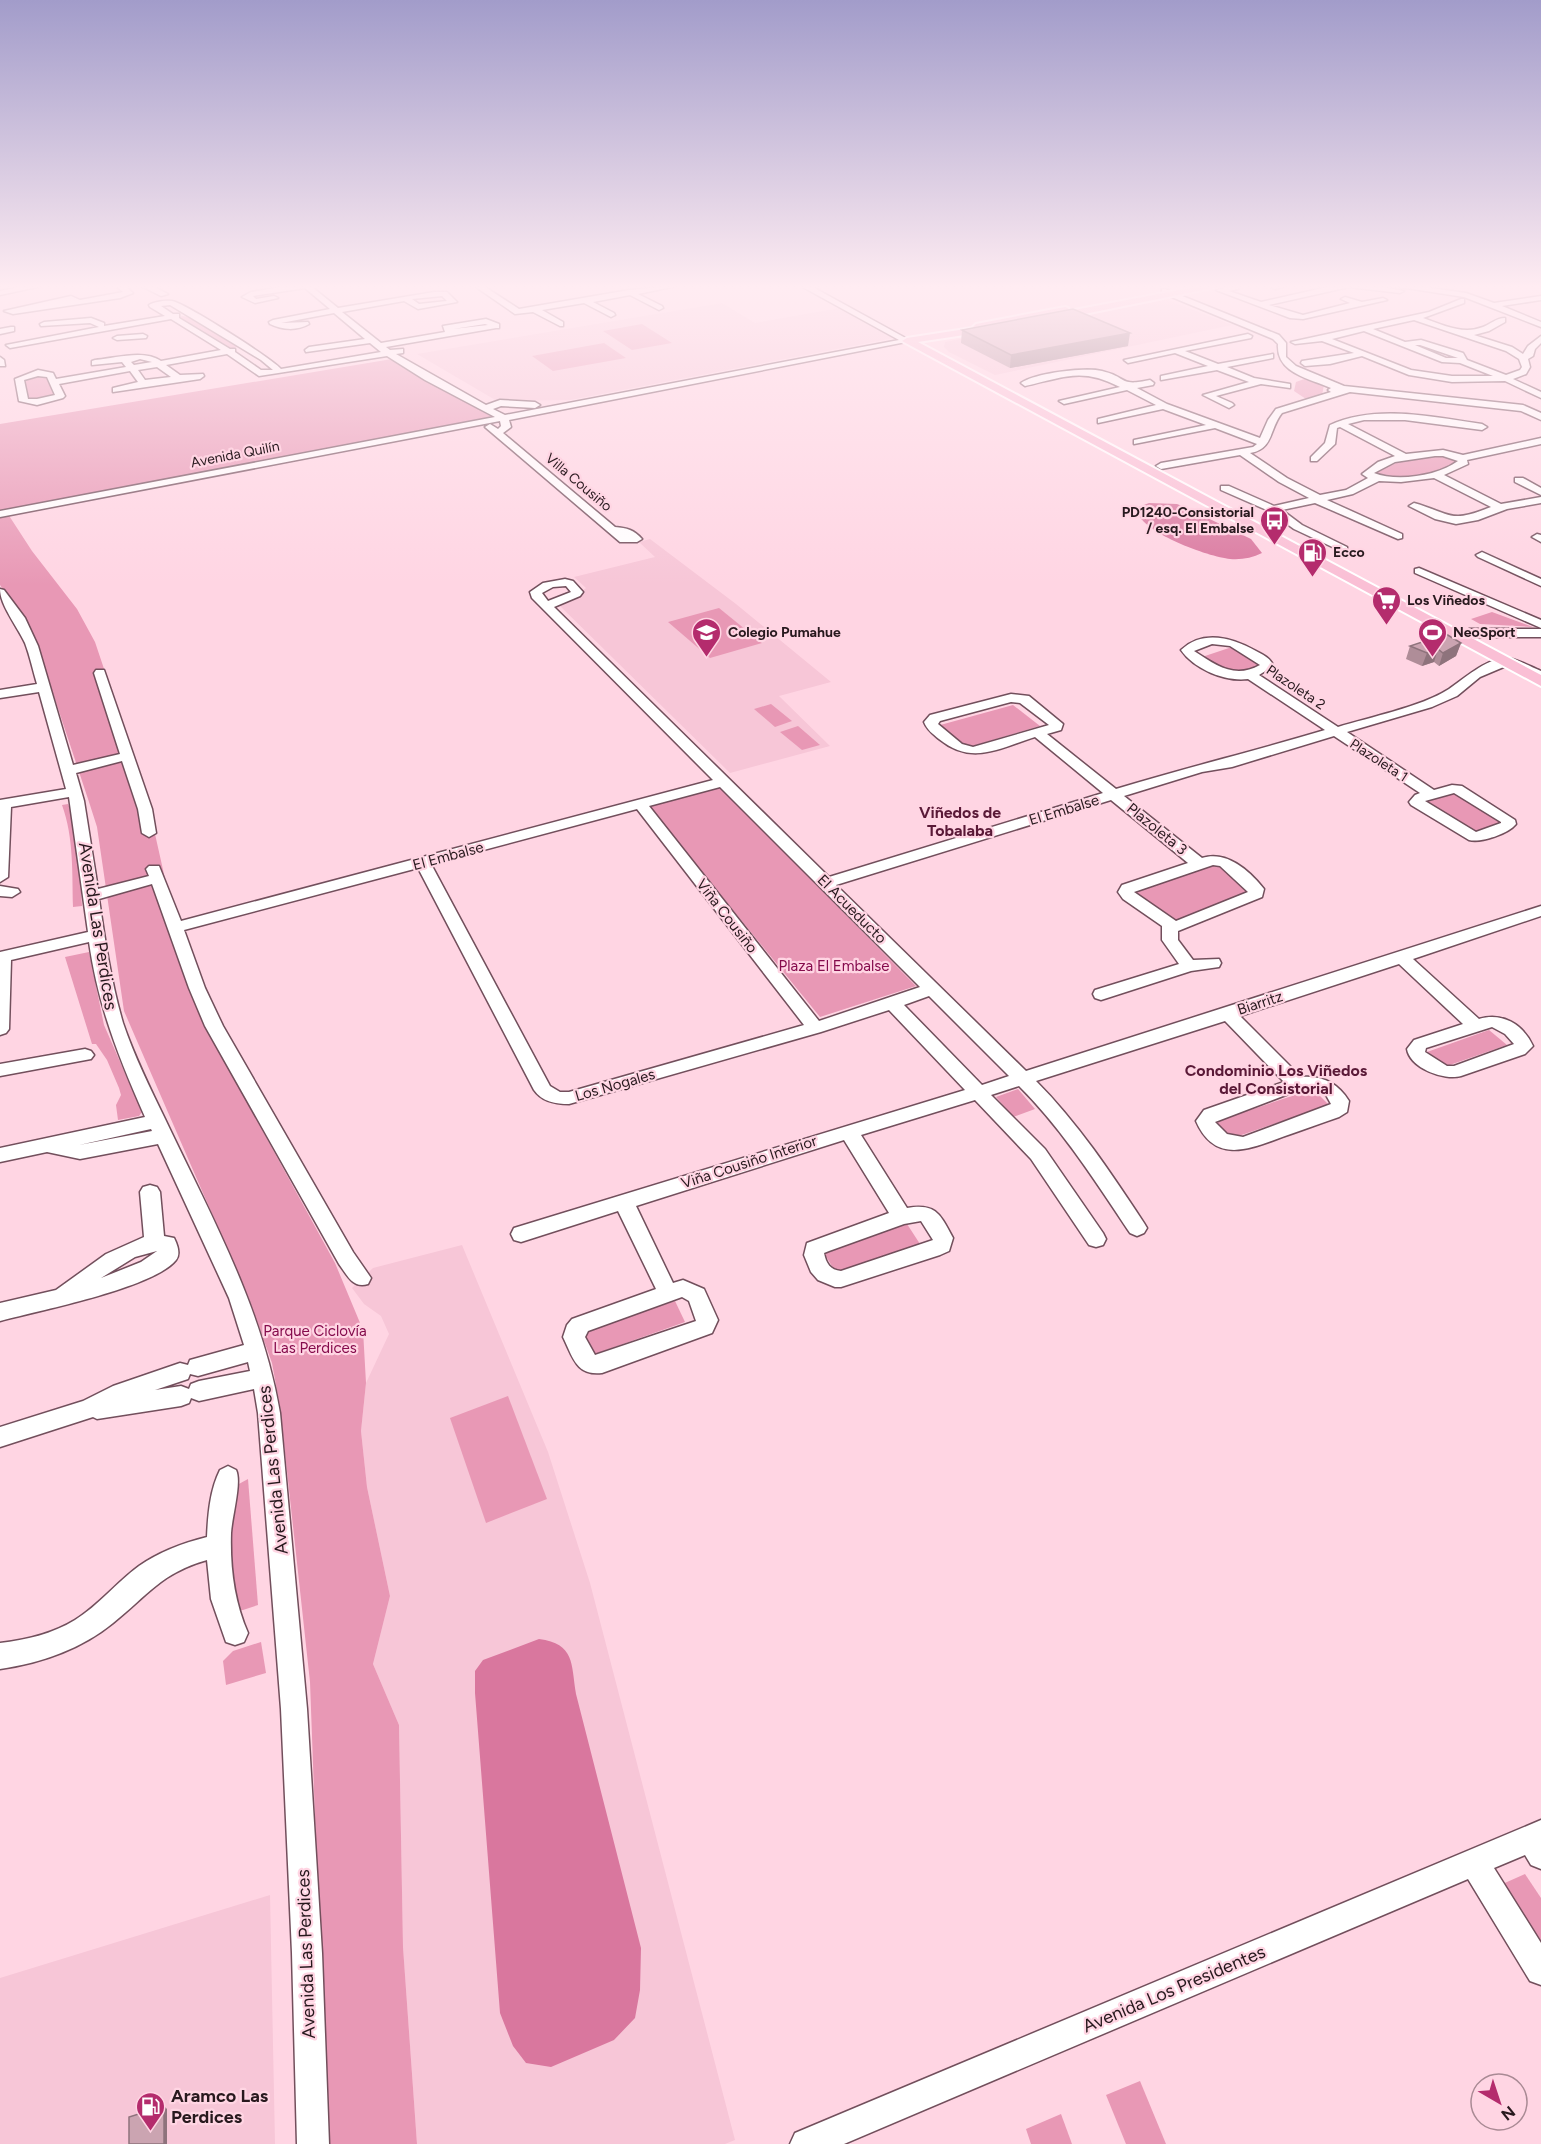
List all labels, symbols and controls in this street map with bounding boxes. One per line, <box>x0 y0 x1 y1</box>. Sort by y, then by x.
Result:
street label: Avenida Quilín <box>189 438 281 471</box>
street label: Villa Cousiño <box>542 450 615 515</box>
place label: PD1240-Consistorial / esq. El Embalse <box>1122 504 1254 537</box>
bus stop icon: PD1240-Consistorial / esq. El Embalse <box>1259 504 1291 546</box>
fuel station icon: Ecco <box>1296 536 1328 578</box>
place label: Ecco <box>1333 544 1365 561</box>
supermarket icon: Los Viñedos <box>1370 584 1402 626</box>
place label: Los Viñedos <box>1407 592 1485 609</box>
school or university icon: Colegio Pumahue <box>691 616 723 658</box>
sports icon: NeoSport <box>1416 616 1448 658</box>
place label: Colegio Pumahue <box>728 624 841 641</box>
place label: NeoSport <box>1453 624 1516 641</box>
street label: Plazoleta 2 <box>1263 661 1329 713</box>
street label: Plazoleta 1 <box>1347 735 1411 785</box>
street label: El Embalse <box>1027 791 1101 829</box>
street label: Plazoleta 3 <box>1123 799 1191 859</box>
district label: Viñedos de Tobalaba <box>919 803 1001 840</box>
street label: El Embalse <box>411 838 485 874</box>
street label: Avenida Las Perdices <box>74 841 122 1011</box>
street label: El Acueducto <box>814 871 890 947</box>
street label: Viña Cousiño <box>693 875 762 957</box>
park label: Plaza El Embalse <box>779 957 889 975</box>
street label: Biarritz <box>1235 987 1285 1019</box>
district label: Condominio Los Viñedos del Consistorial <box>1185 1061 1368 1098</box>
street label: Los Nogales <box>573 1065 657 1105</box>
street label: Viña Cousiño Interior <box>679 1132 819 1192</box>
park label: Parque Ciclovía Las Perdices <box>263 1322 367 1357</box>
street label: Avenida Las Perdices <box>253 1385 293 1555</box>
street label: Avenida Las Perdices <box>292 1869 320 2039</box>
street label: Avenida Los Presidentes <box>1079 1941 1269 2037</box>
north arrow <box>1469 2072 1529 2132</box>
place label: Aramco Las Perdices <box>171 2085 269 2128</box>
fuel station icon: Aramco Las Perdices <box>134 2090 166 2132</box>
text: N <box>1497 2102 1519 2125</box>

